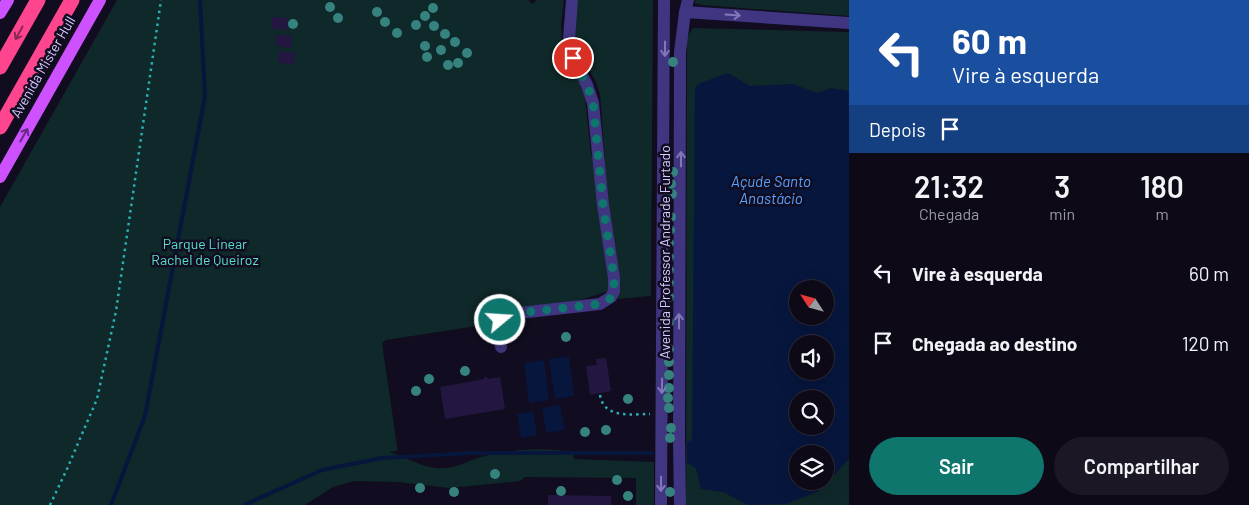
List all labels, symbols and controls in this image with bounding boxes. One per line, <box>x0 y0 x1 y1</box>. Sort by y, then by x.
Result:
one-way arrow <box>725 11 741 20</box>
street label: Avenida Mister Hull <box>7 13 79 121</box>
text: 60 m <box>952 19 1027 61</box>
icon: left <box>869 20 934 85</box>
one-way arrow <box>14 26 24 41</box>
pin <box>552 37 594 79</box>
one-way arrow <box>660 40 669 56</box>
icon: arrive <box>559 44 587 72</box>
text: Vire à esquerda <box>952 61 1099 87</box>
icon: arrive <box>936 115 964 143</box>
text: Depois <box>869 118 926 141</box>
one-way arrow <box>19 127 29 142</box>
street label: Avenida Professor Andrade Furtado <box>656 145 673 359</box>
one-way arrow <box>676 151 686 167</box>
text: 21:32 <box>914 168 984 204</box>
text: 3 <box>1054 168 1070 204</box>
text: 180 <box>1140 168 1184 204</box>
water label: Açude Santo Anastácio <box>731 172 811 207</box>
text: Chegada <box>919 204 979 223</box>
text: min <box>1049 204 1075 223</box>
text: m <box>1155 204 1169 223</box>
park label: Parque Linear Rachel de Queiroz <box>151 235 259 268</box>
icon: left <box>869 259 897 287</box>
text: Vire à esquerda <box>912 262 1043 285</box>
text: 60 m <box>1189 262 1229 285</box>
north arrow <box>789 280 834 325</box>
map controls <box>789 280 834 490</box>
position arrow <box>473 293 525 345</box>
one-way arrow <box>674 313 684 330</box>
icon: arrive <box>869 329 897 357</box>
text: Chegada ao destino <box>912 332 1077 355</box>
text: 120 m <box>1182 332 1229 355</box>
button: sound <box>789 335 834 380</box>
one-way arrow <box>657 378 667 394</box>
button: search <box>789 390 834 435</box>
button: Sair <box>869 437 1044 495</box>
button: Compartilhar <box>1054 437 1229 495</box>
button: layers <box>789 445 834 490</box>
one-way arrow <box>657 476 666 492</box>

